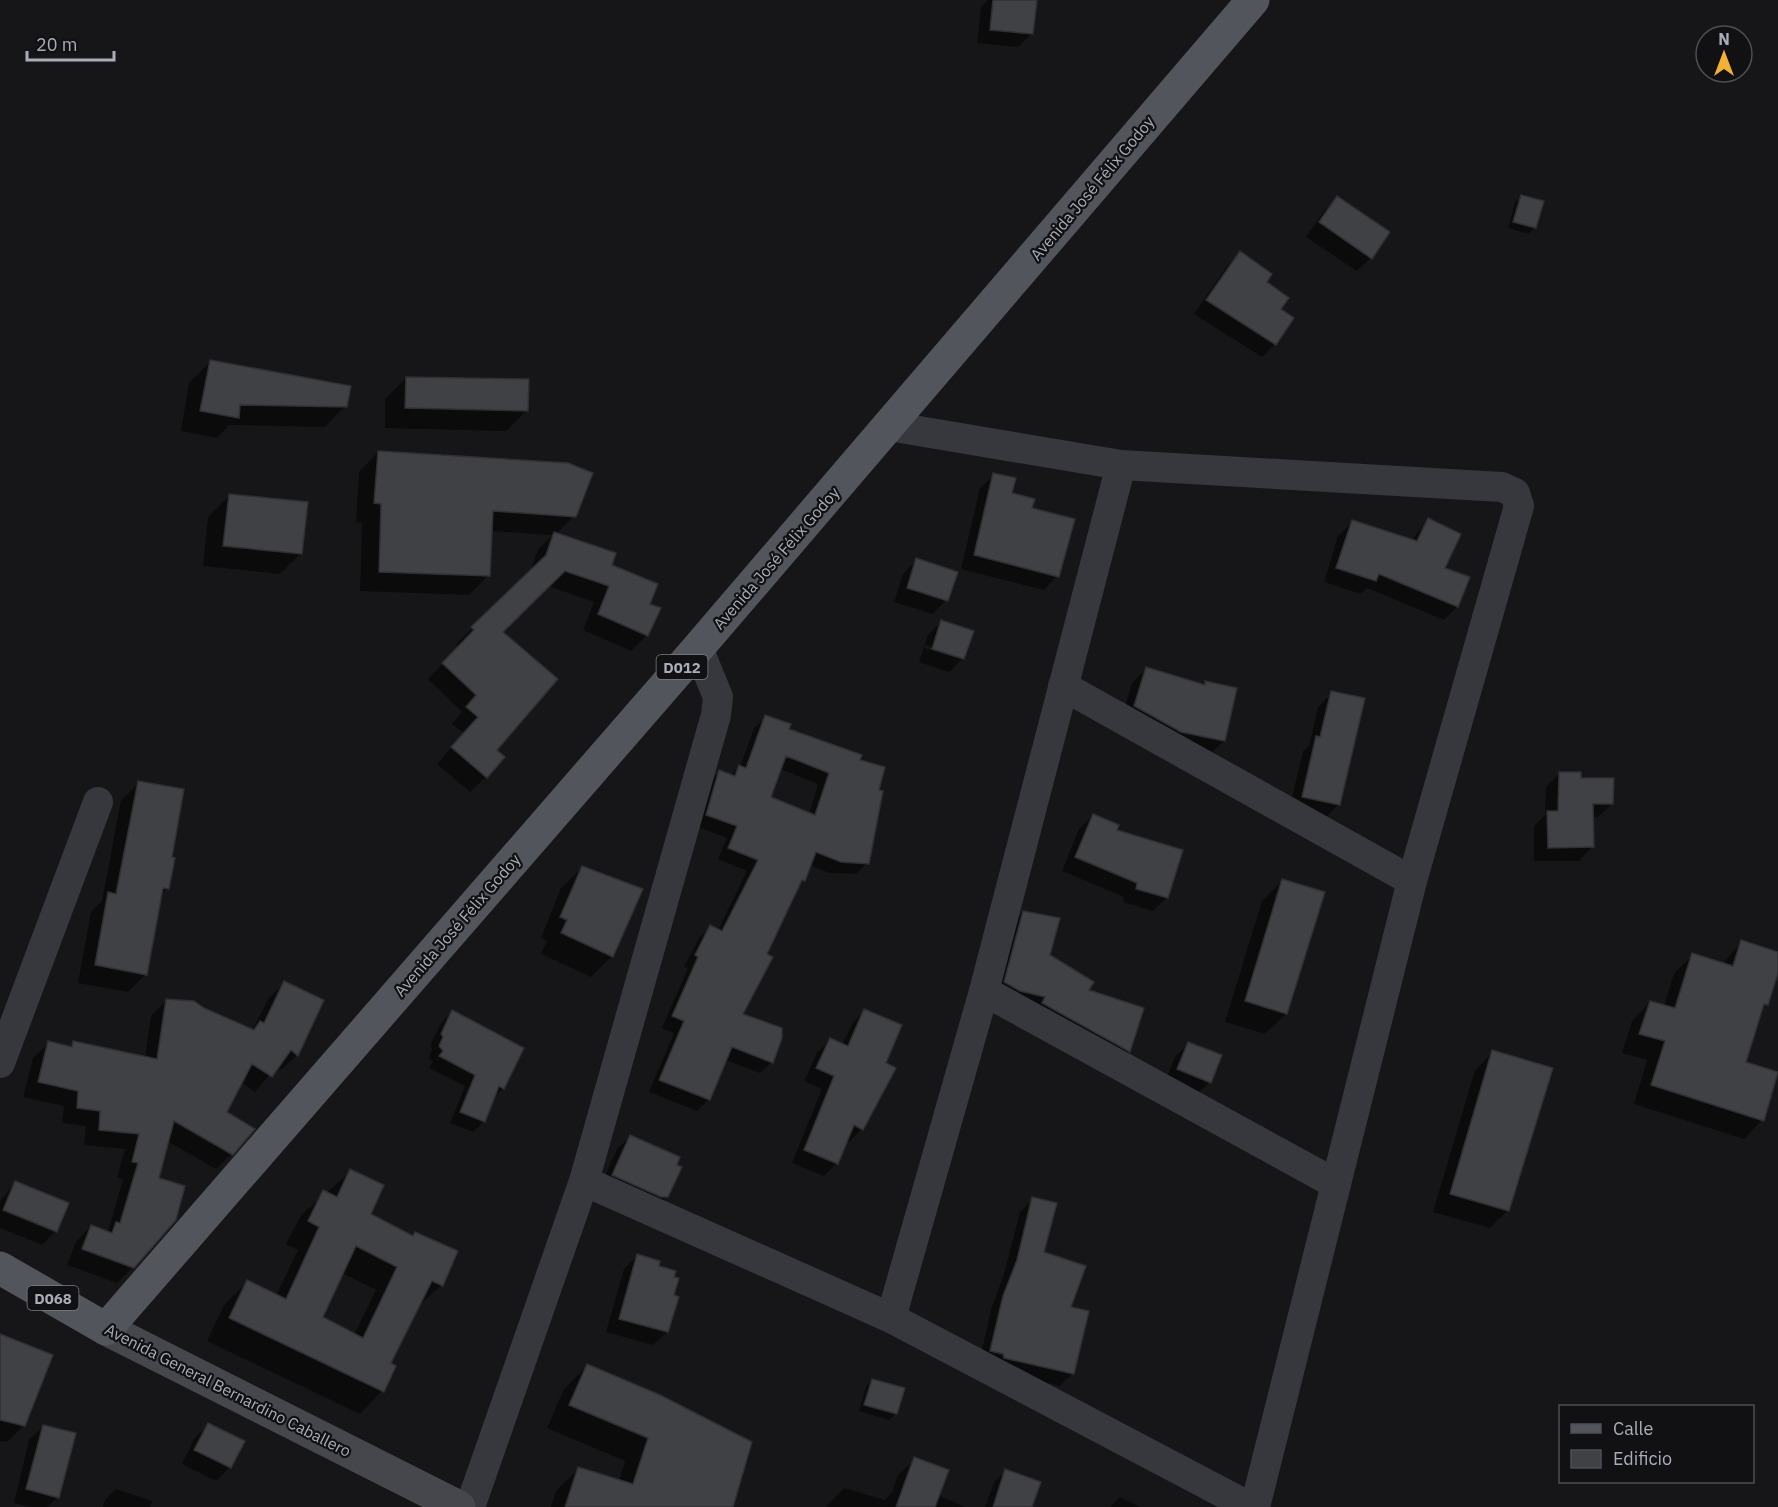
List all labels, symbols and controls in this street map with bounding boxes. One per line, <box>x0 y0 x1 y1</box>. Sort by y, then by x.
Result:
scale bar <box>27 24 114 62</box>
north arrow <box>1694 24 1754 84</box>
text: N <box>1718 29 1730 49</box>
text: 20 m <box>36 33 78 56</box>
street label: Avenida José Félix Godoy <box>1026 112 1158 264</box>
street label: Avenida José Félix Godoy <box>709 483 843 633</box>
road number: D012 <box>656 655 708 679</box>
street label: Avenida José Félix Godoy <box>390 850 524 1000</box>
road number: D068 <box>28 1286 78 1310</box>
street label: Avenida General Bernardino Caballero <box>102 1319 354 1461</box>
legend <box>1559 1405 1754 1483</box>
text: Calle <box>1613 1417 1653 1440</box>
text: Edificio <box>1613 1447 1672 1470</box>

